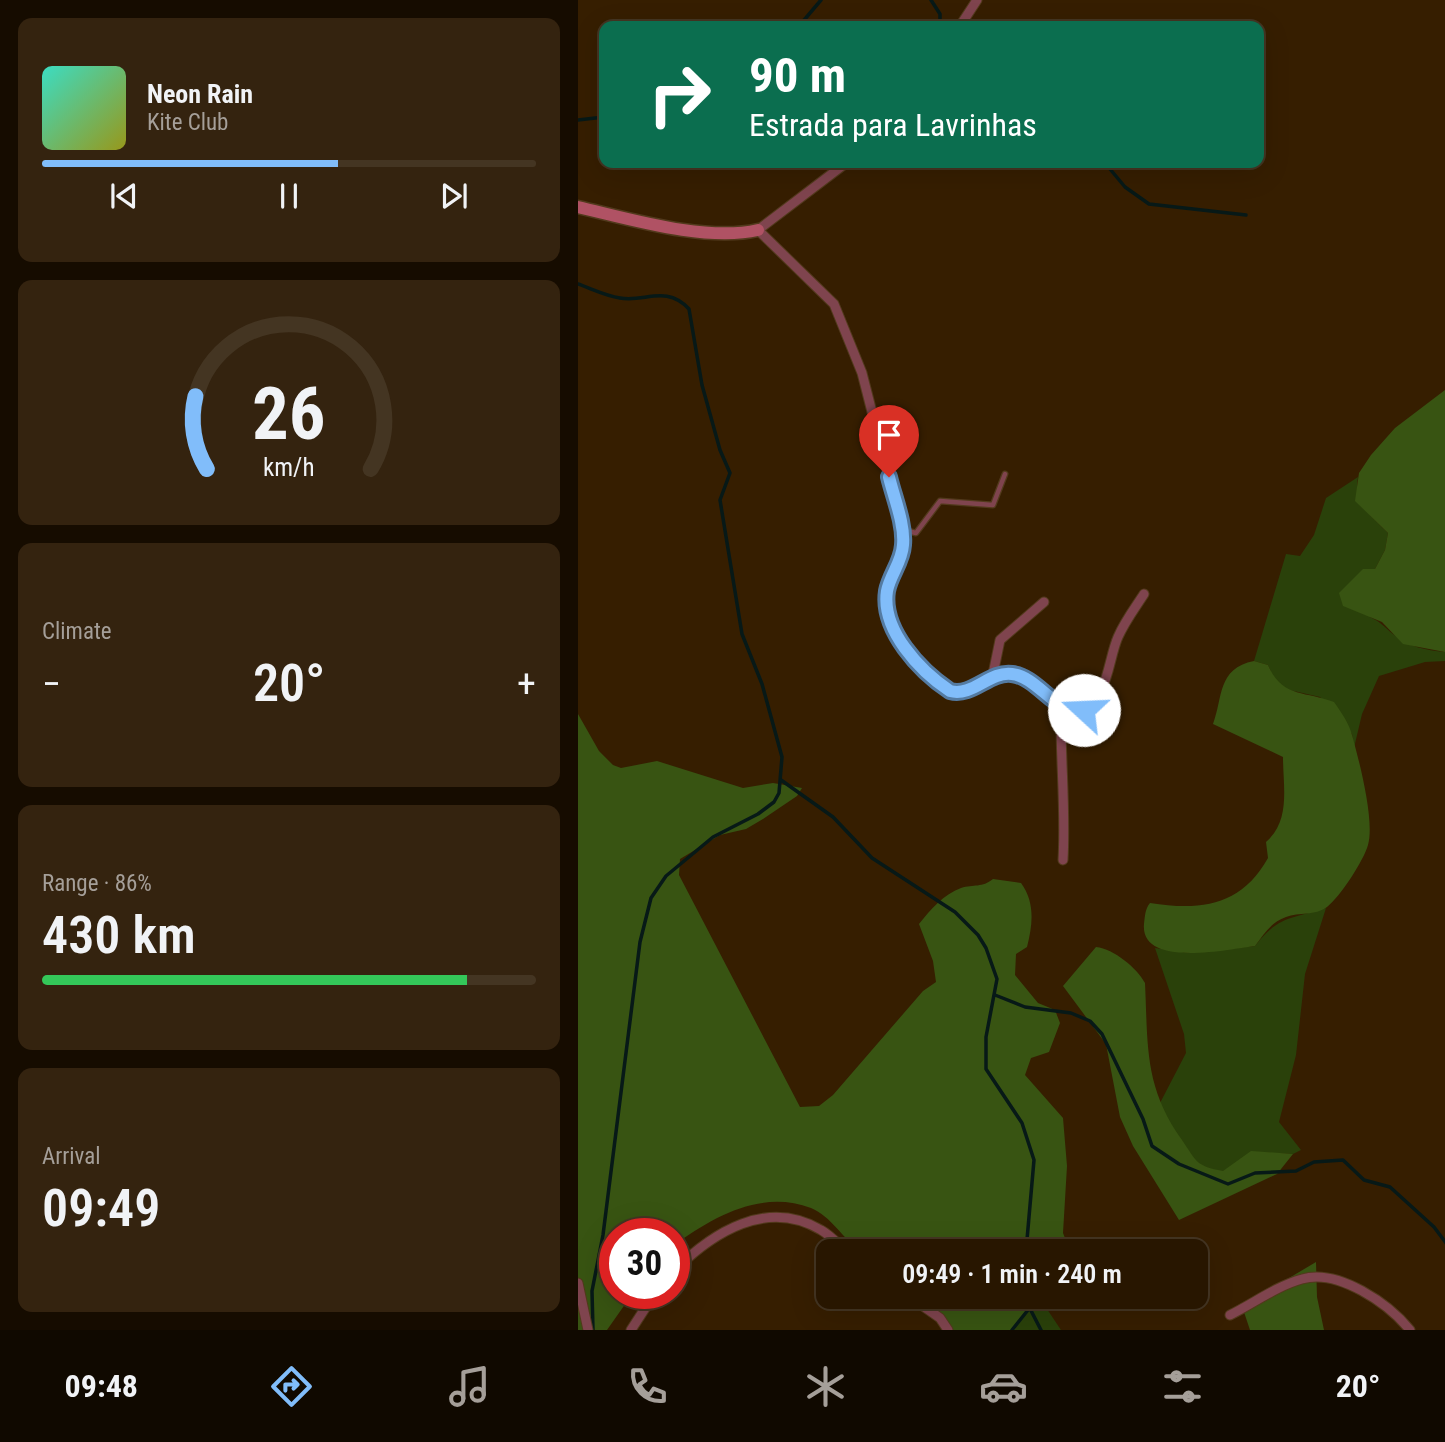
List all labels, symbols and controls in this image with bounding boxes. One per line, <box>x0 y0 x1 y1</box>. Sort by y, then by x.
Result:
text: 90 m <box>749 47 846 104</box>
icon: right <box>634 49 725 140</box>
text: Neon Rain <box>147 79 253 109</box>
text: Estrada para Lavrinhas <box>749 106 1037 144</box>
text: Kite Club <box>147 109 228 136</box>
icon: previous <box>105 177 143 215</box>
icon: pause <box>270 177 308 215</box>
icon: next <box>435 177 473 215</box>
text: 26 <box>252 371 326 457</box>
pin <box>859 405 919 477</box>
icon: arrive <box>870 416 908 454</box>
text: km/h <box>263 452 315 481</box>
text: Climate <box>42 618 112 645</box>
text: 20° <box>253 653 325 714</box>
text: − <box>42 662 61 706</box>
text: + <box>517 662 536 706</box>
position arrow <box>1047 673 1121 747</box>
text: Range · 86% <box>42 870 152 897</box>
text: 430 km <box>42 905 196 966</box>
text: Arrival <box>42 1143 101 1170</box>
text: 09:49 <box>42 1178 160 1239</box>
speed limit sign: 30 <box>599 1218 690 1309</box>
text: 09:49 · 1 min · 240 m <box>902 1259 1122 1289</box>
icon: directions <box>267 1362 316 1411</box>
icon: music <box>445 1362 494 1411</box>
icon: phone <box>623 1362 672 1411</box>
icon: climate <box>801 1362 850 1411</box>
icon: car <box>979 1362 1028 1411</box>
icon: filters <box>1158 1362 1207 1411</box>
text: 09:48 <box>65 1367 138 1405</box>
text: 20° <box>1336 1367 1380 1405</box>

